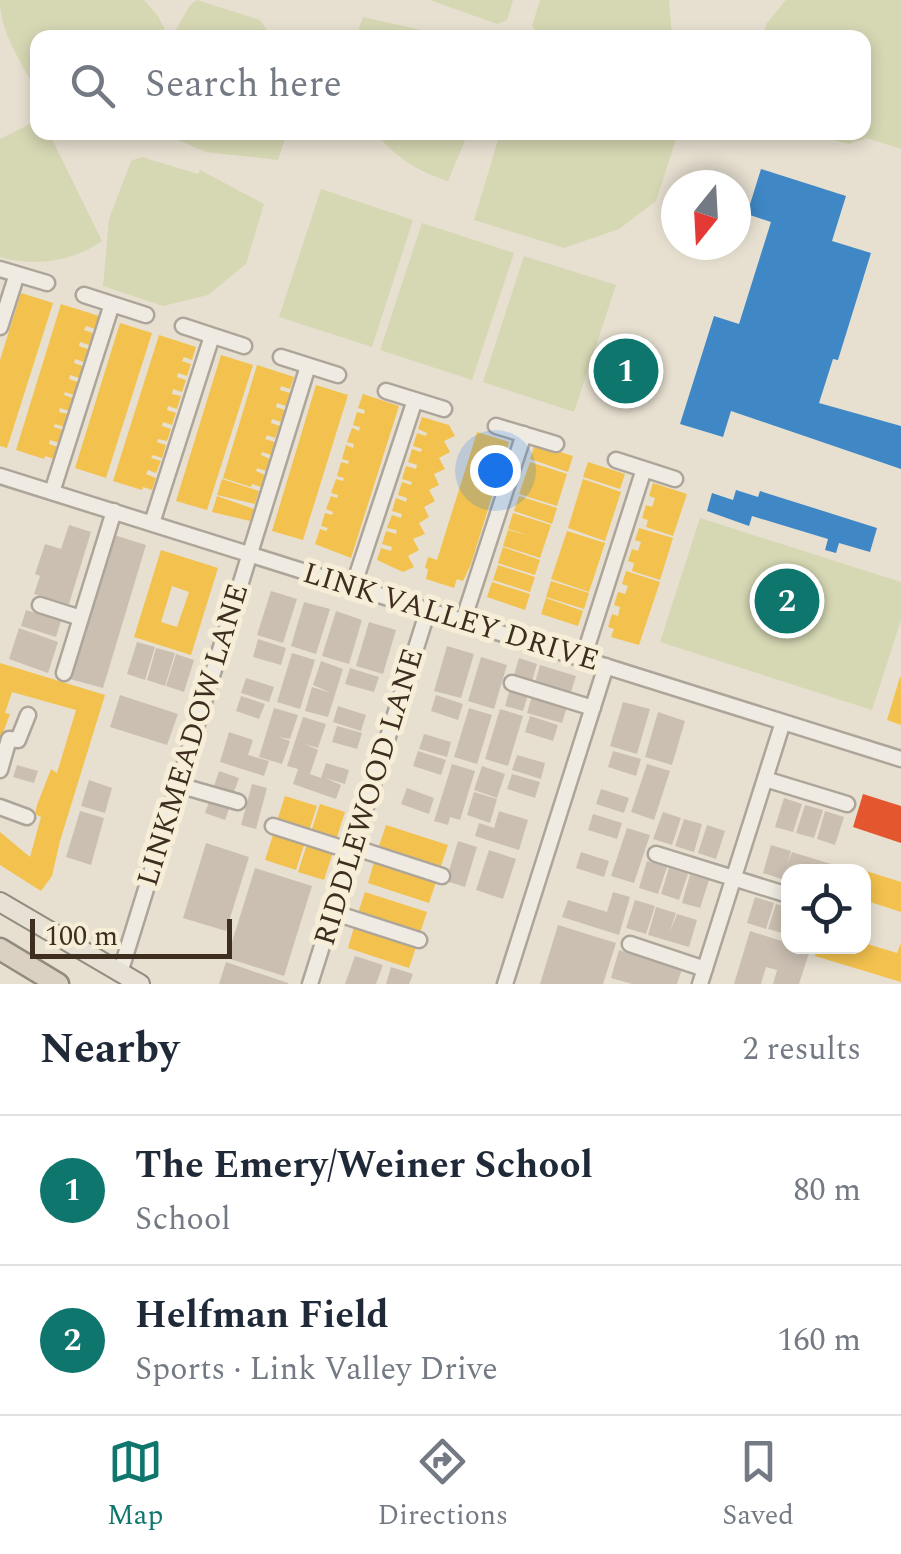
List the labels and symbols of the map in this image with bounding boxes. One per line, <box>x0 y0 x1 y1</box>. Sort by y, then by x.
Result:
north arrow <box>661 170 751 260</box>
pin: 1 <box>594 334 658 408</box>
your location <box>470 445 521 496</box>
street label: LINK VALLEY DRIVE <box>297 550 605 684</box>
pin: 2 <box>754 564 820 638</box>
street label: LINKMEADOW LANE <box>125 578 261 892</box>
street label: RIDDLEWOOD LANE <box>302 643 436 951</box>
scale bar <box>30 914 232 958</box>

